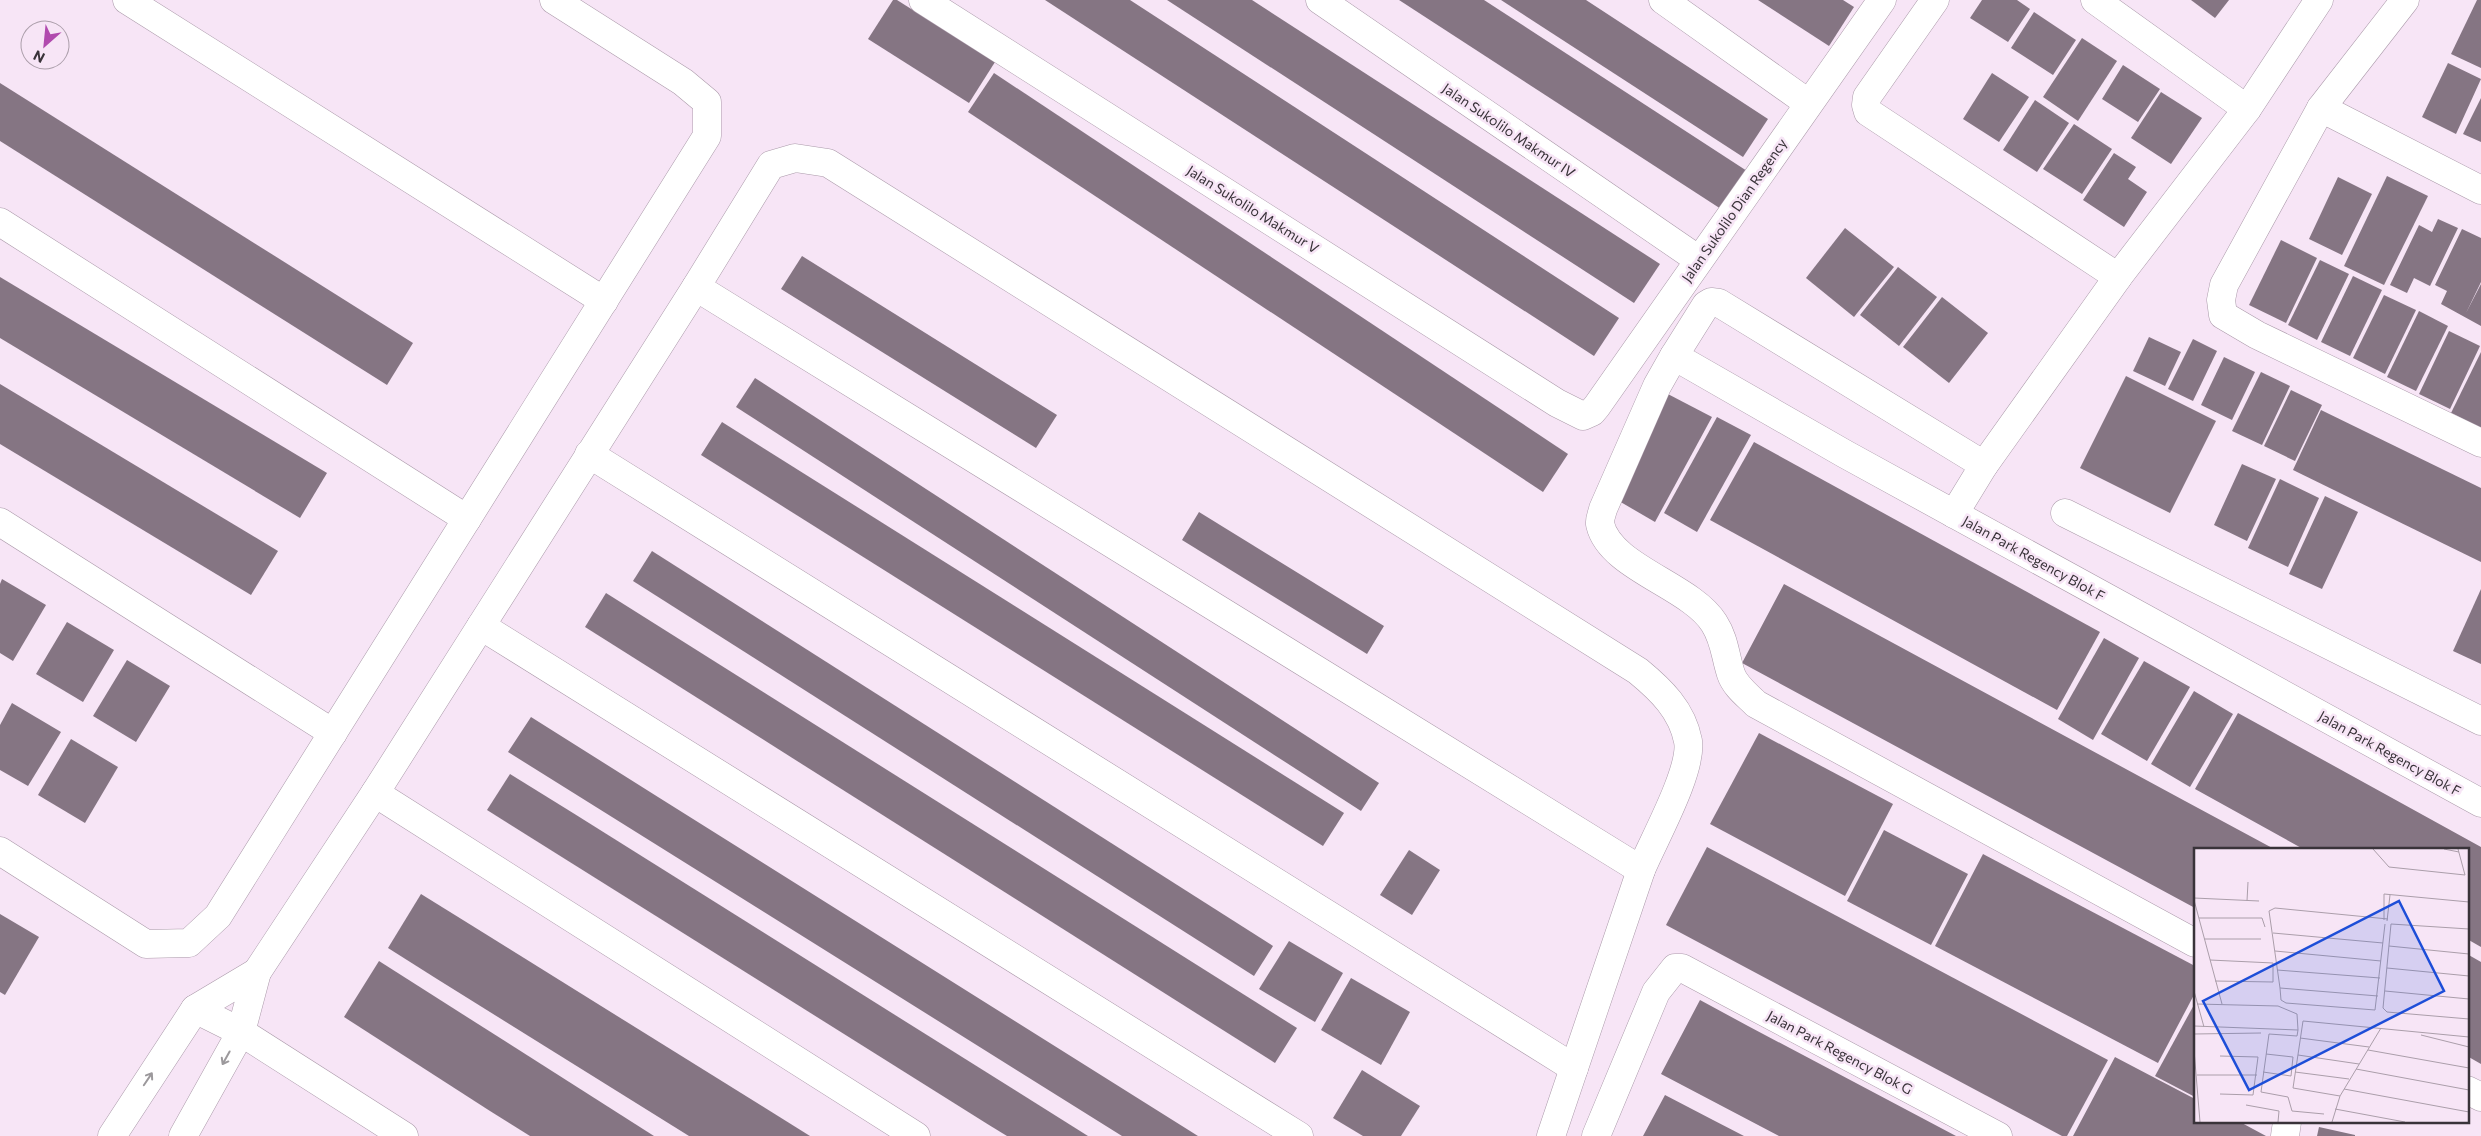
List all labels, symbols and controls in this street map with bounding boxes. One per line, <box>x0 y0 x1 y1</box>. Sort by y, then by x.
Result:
north arrow <box>20 20 70 70</box>
text: N <box>30 47 47 67</box>
street label: Jalan Sukolilo Makmur IV <box>1439 79 1579 181</box>
street label: Jalan Sukolilo Dian Regency <box>1678 135 1790 285</box>
street label: Jalan Sukolilo Makmur V <box>1184 161 1322 257</box>
street label: Jalan Park Regency Blok F <box>1960 512 2108 604</box>
street label: Jalan Park Regency Blok F <box>2316 707 2464 799</box>
inset map <box>2194 848 2468 1124</box>
street label: Jalan Park Regency Blok G <box>1764 1006 1916 1098</box>
one-way arrow <box>221 1051 231 1066</box>
one-way arrow <box>143 1073 153 1087</box>

